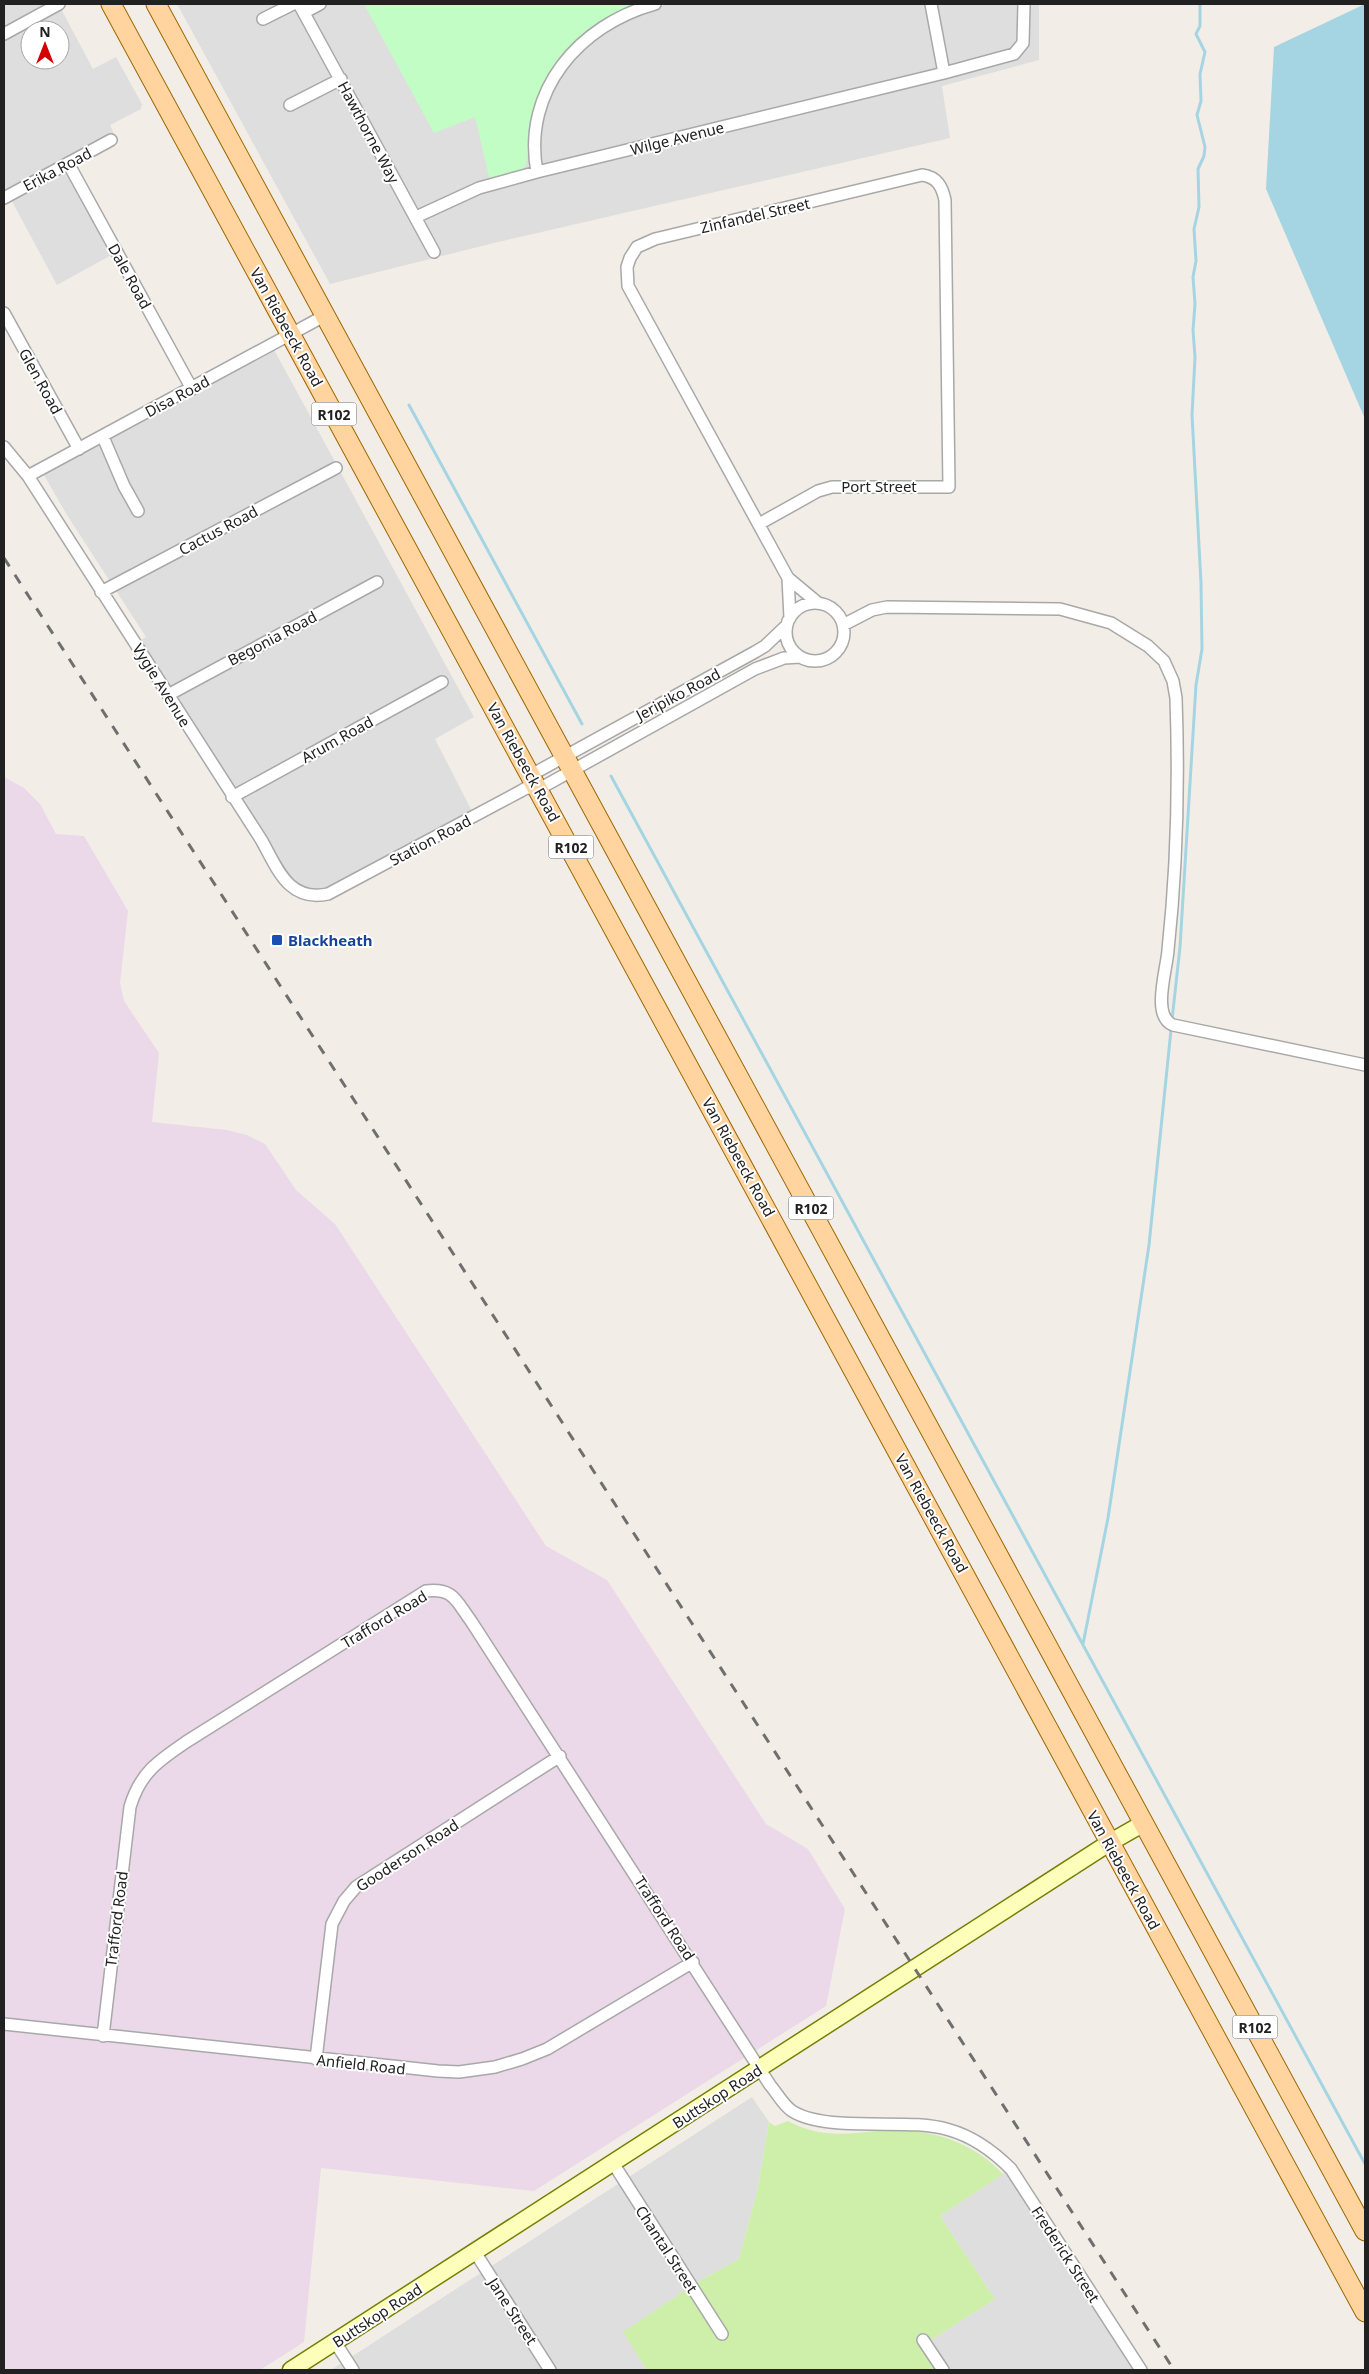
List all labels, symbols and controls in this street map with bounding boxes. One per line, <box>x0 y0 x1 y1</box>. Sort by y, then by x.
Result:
north arrow <box>20 20 70 70</box>
text: N <box>39 22 51 41</box>
street label: Hawthorne Way <box>334 78 404 187</box>
street label: Wilge Avenue <box>628 117 726 159</box>
street label: Erika Road <box>19 143 95 195</box>
street label: Zinfandel Street <box>698 193 812 237</box>
street label: Dale Road <box>104 240 156 312</box>
street label: Van Riebeeck Road <box>246 264 328 390</box>
street label: Glen Road <box>15 344 67 418</box>
street label: Disa Road <box>141 371 213 421</box>
road number: R102 <box>312 402 356 426</box>
street label: Port Street <box>841 476 917 496</box>
street label: Cactus Road <box>175 501 261 559</box>
street label: Begonia Road <box>224 606 320 670</box>
street label: Vygie Avenue <box>128 640 196 730</box>
street label: Jeripiko Road <box>631 663 724 726</box>
street label: Van Riebeeck Road <box>483 699 565 825</box>
street label: Arum Road <box>298 711 376 767</box>
street label: Station Road <box>386 810 474 870</box>
road number: R102 <box>548 836 594 859</box>
place label: Blackheath <box>288 930 372 950</box>
marker: Blackheath <box>270 933 284 947</box>
street label: Van Riebeeck Road <box>698 1094 780 1220</box>
road number: R102 <box>788 1196 834 1220</box>
street label: Van Riebeeck Road <box>891 1450 973 1576</box>
street label: Trafford Road <box>338 1586 430 1652</box>
street label: Van Riebeeck Road <box>1083 1807 1165 1933</box>
street label: Gooderson Road <box>352 1814 462 1896</box>
street label: Trafford Road <box>100 1870 132 1968</box>
street label: Trafford Road <box>630 1872 700 1964</box>
road number: R102 <box>1232 2015 1278 2038</box>
street label: Anfield Road <box>316 2049 406 2079</box>
street label: Buttskop Road <box>668 2059 766 2133</box>
street label: Chantal Street <box>631 2202 703 2297</box>
street label: Frederick Street <box>1027 2202 1105 2306</box>
street label: Jane Street <box>483 2272 542 2349</box>
street label: Buttskop Road <box>328 2278 426 2352</box>

